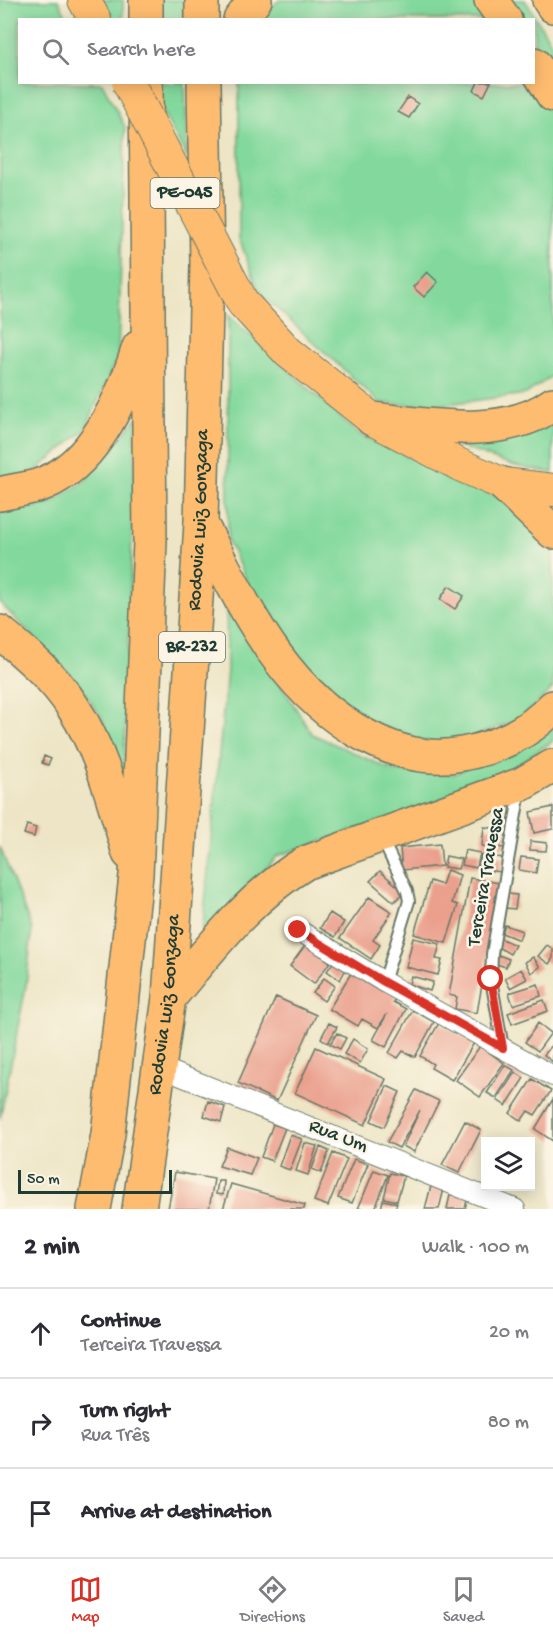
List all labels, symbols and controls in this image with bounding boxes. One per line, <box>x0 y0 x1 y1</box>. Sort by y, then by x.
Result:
search box <box>18 18 535 84</box>
icon: search <box>39 35 72 68</box>
text: Search here <box>87 38 195 64</box>
road number: PE-045 <box>150 178 219 208</box>
street label: Rodovia Luiz Gonzaga <box>184 428 215 612</box>
road number: BR-232 <box>159 632 225 662</box>
street label: Terceira Travessa <box>463 805 511 949</box>
street label: Rodovia Luiz Gonzaga <box>144 913 186 1097</box>
route end <box>284 916 310 942</box>
route start <box>477 965 503 991</box>
street label: Rua Um <box>305 1115 371 1159</box>
map controls <box>481 1137 535 1191</box>
button: layers <box>481 1137 535 1191</box>
scale bar <box>18 1167 172 1194</box>
text: 50 m <box>27 1171 60 1190</box>
text: 2 min <box>24 1233 79 1264</box>
text: Walk · 100 m <box>422 1237 529 1260</box>
text: Continue <box>81 1309 161 1335</box>
icon: ahead <box>24 1317 57 1350</box>
text: 20 m <box>489 1322 529 1345</box>
text: Terceira Travessa <box>81 1335 221 1358</box>
text: Turn right <box>81 1399 169 1425</box>
icon: right <box>24 1407 57 1440</box>
text: 80 m <box>488 1412 529 1435</box>
text: Rua Três <box>81 1425 149 1448</box>
icon: arrive <box>24 1497 57 1530</box>
text: Arrive at destination <box>81 1500 271 1526</box>
tab: Map <box>69 1573 102 1628</box>
tab: Directions <box>240 1573 305 1628</box>
tab: Saved <box>443 1573 484 1628</box>

